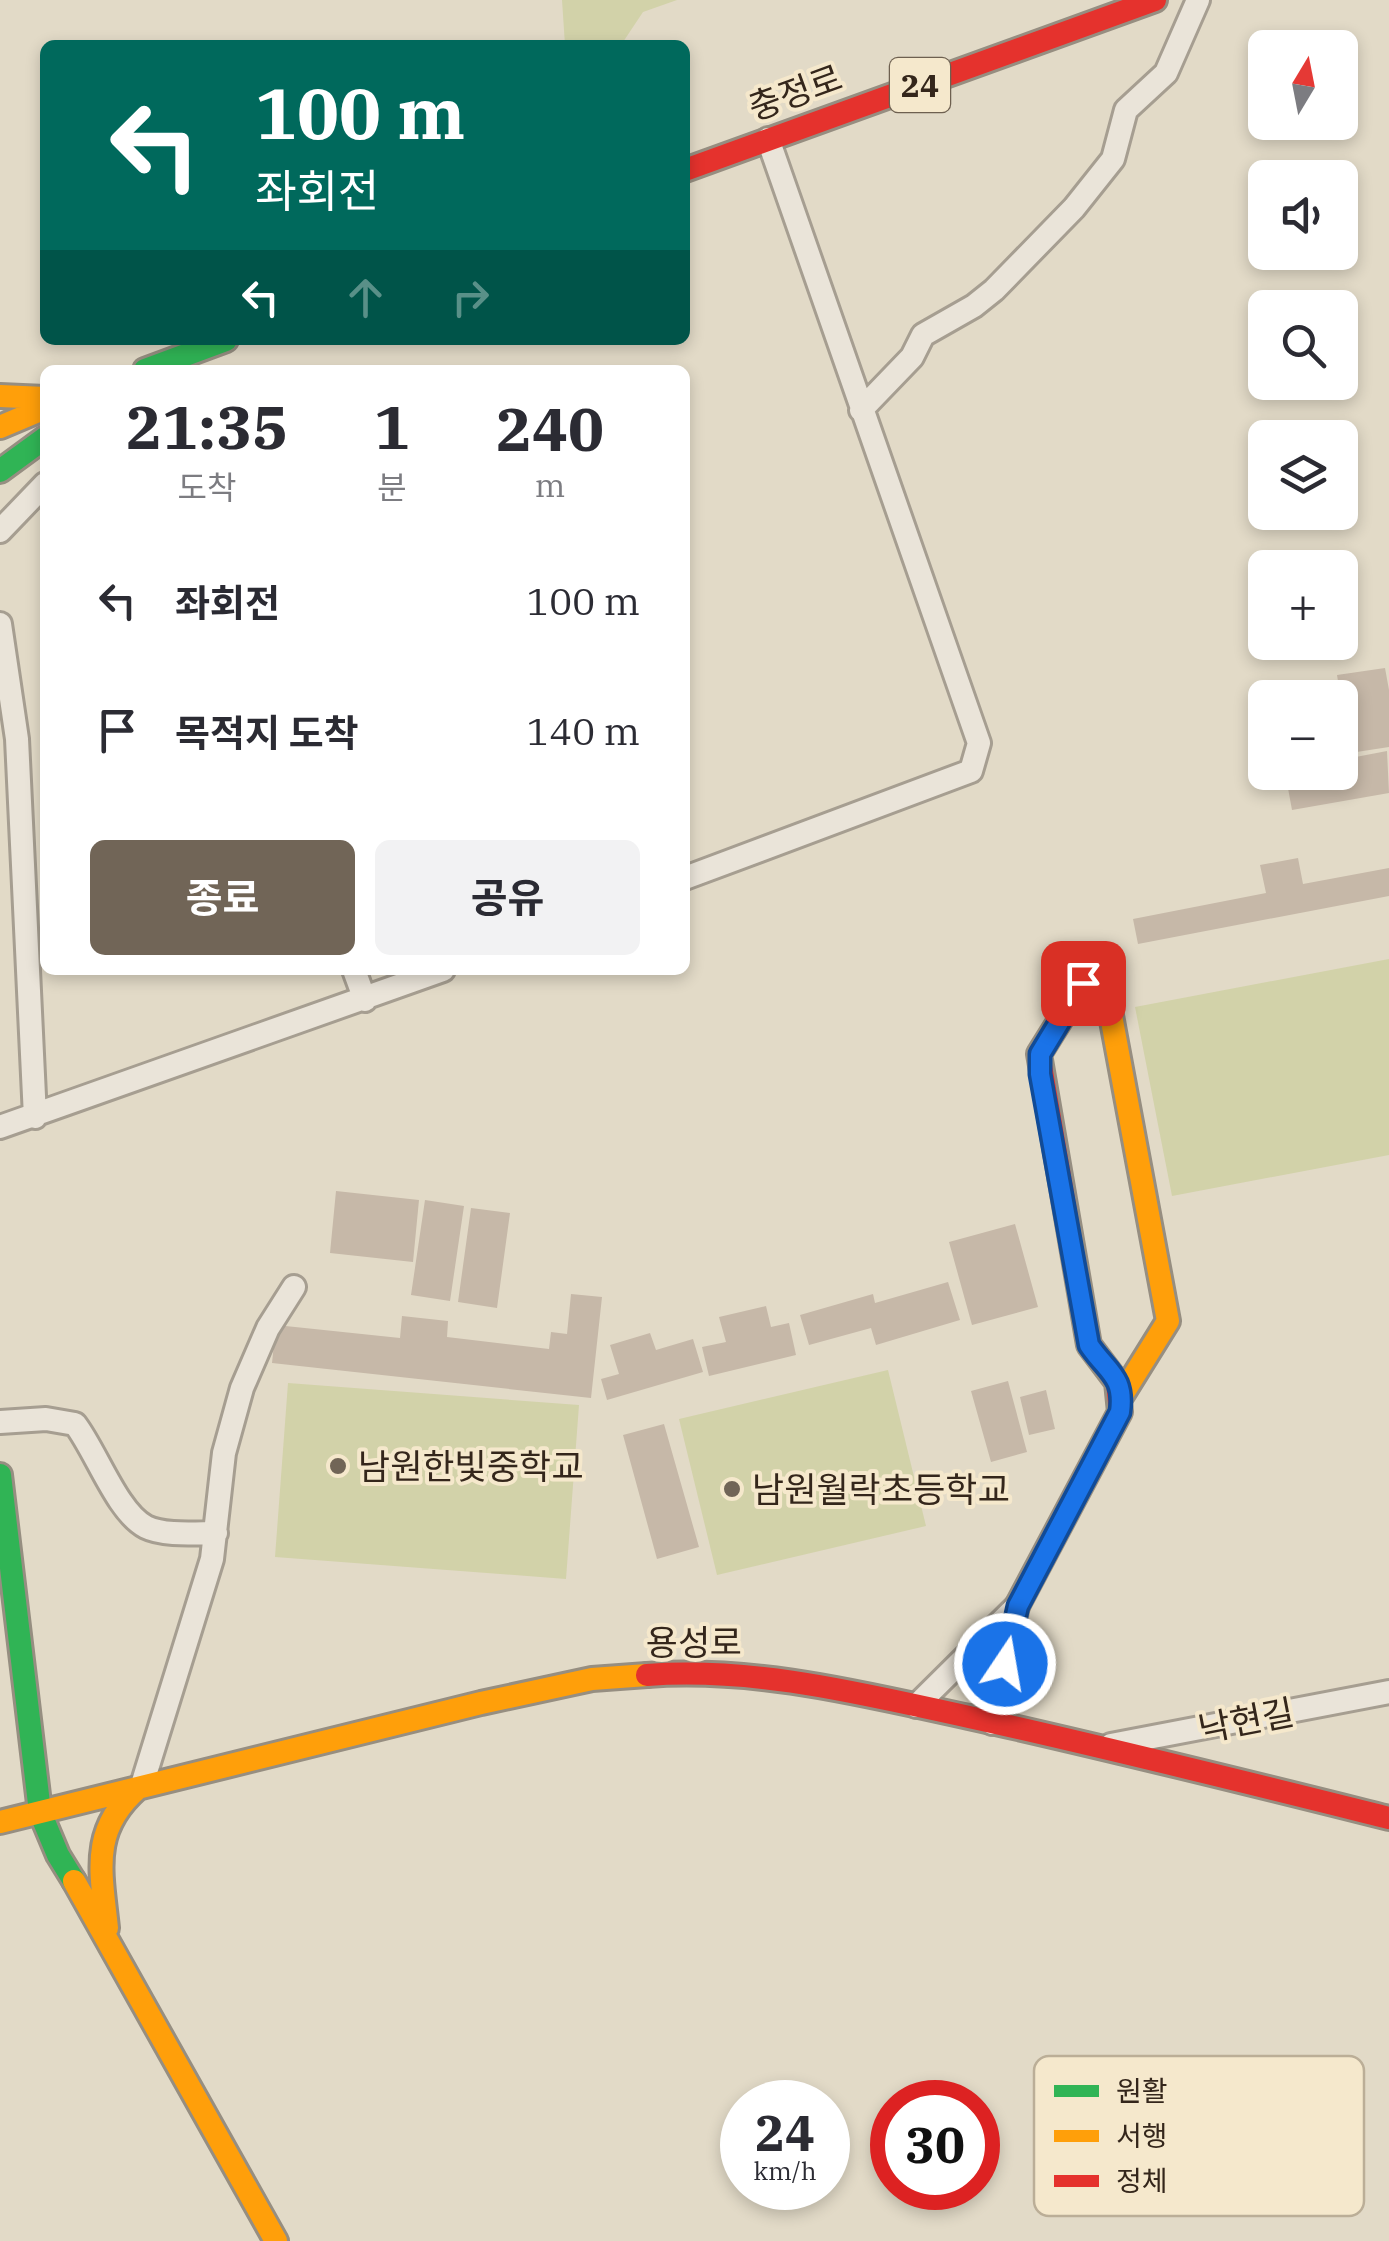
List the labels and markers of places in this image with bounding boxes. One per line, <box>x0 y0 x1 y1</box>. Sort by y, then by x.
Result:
pin <box>1041 941 1126 1026</box>
place label: 남원한빛중학교 <box>358 1443 583 1489</box>
marker: 남원한빛중학교 <box>327 1455 349 1477</box>
place label: 남원월락초등학교 <box>752 1466 1010 1512</box>
marker: 남원월락초등학교 <box>721 1478 743 1500</box>

